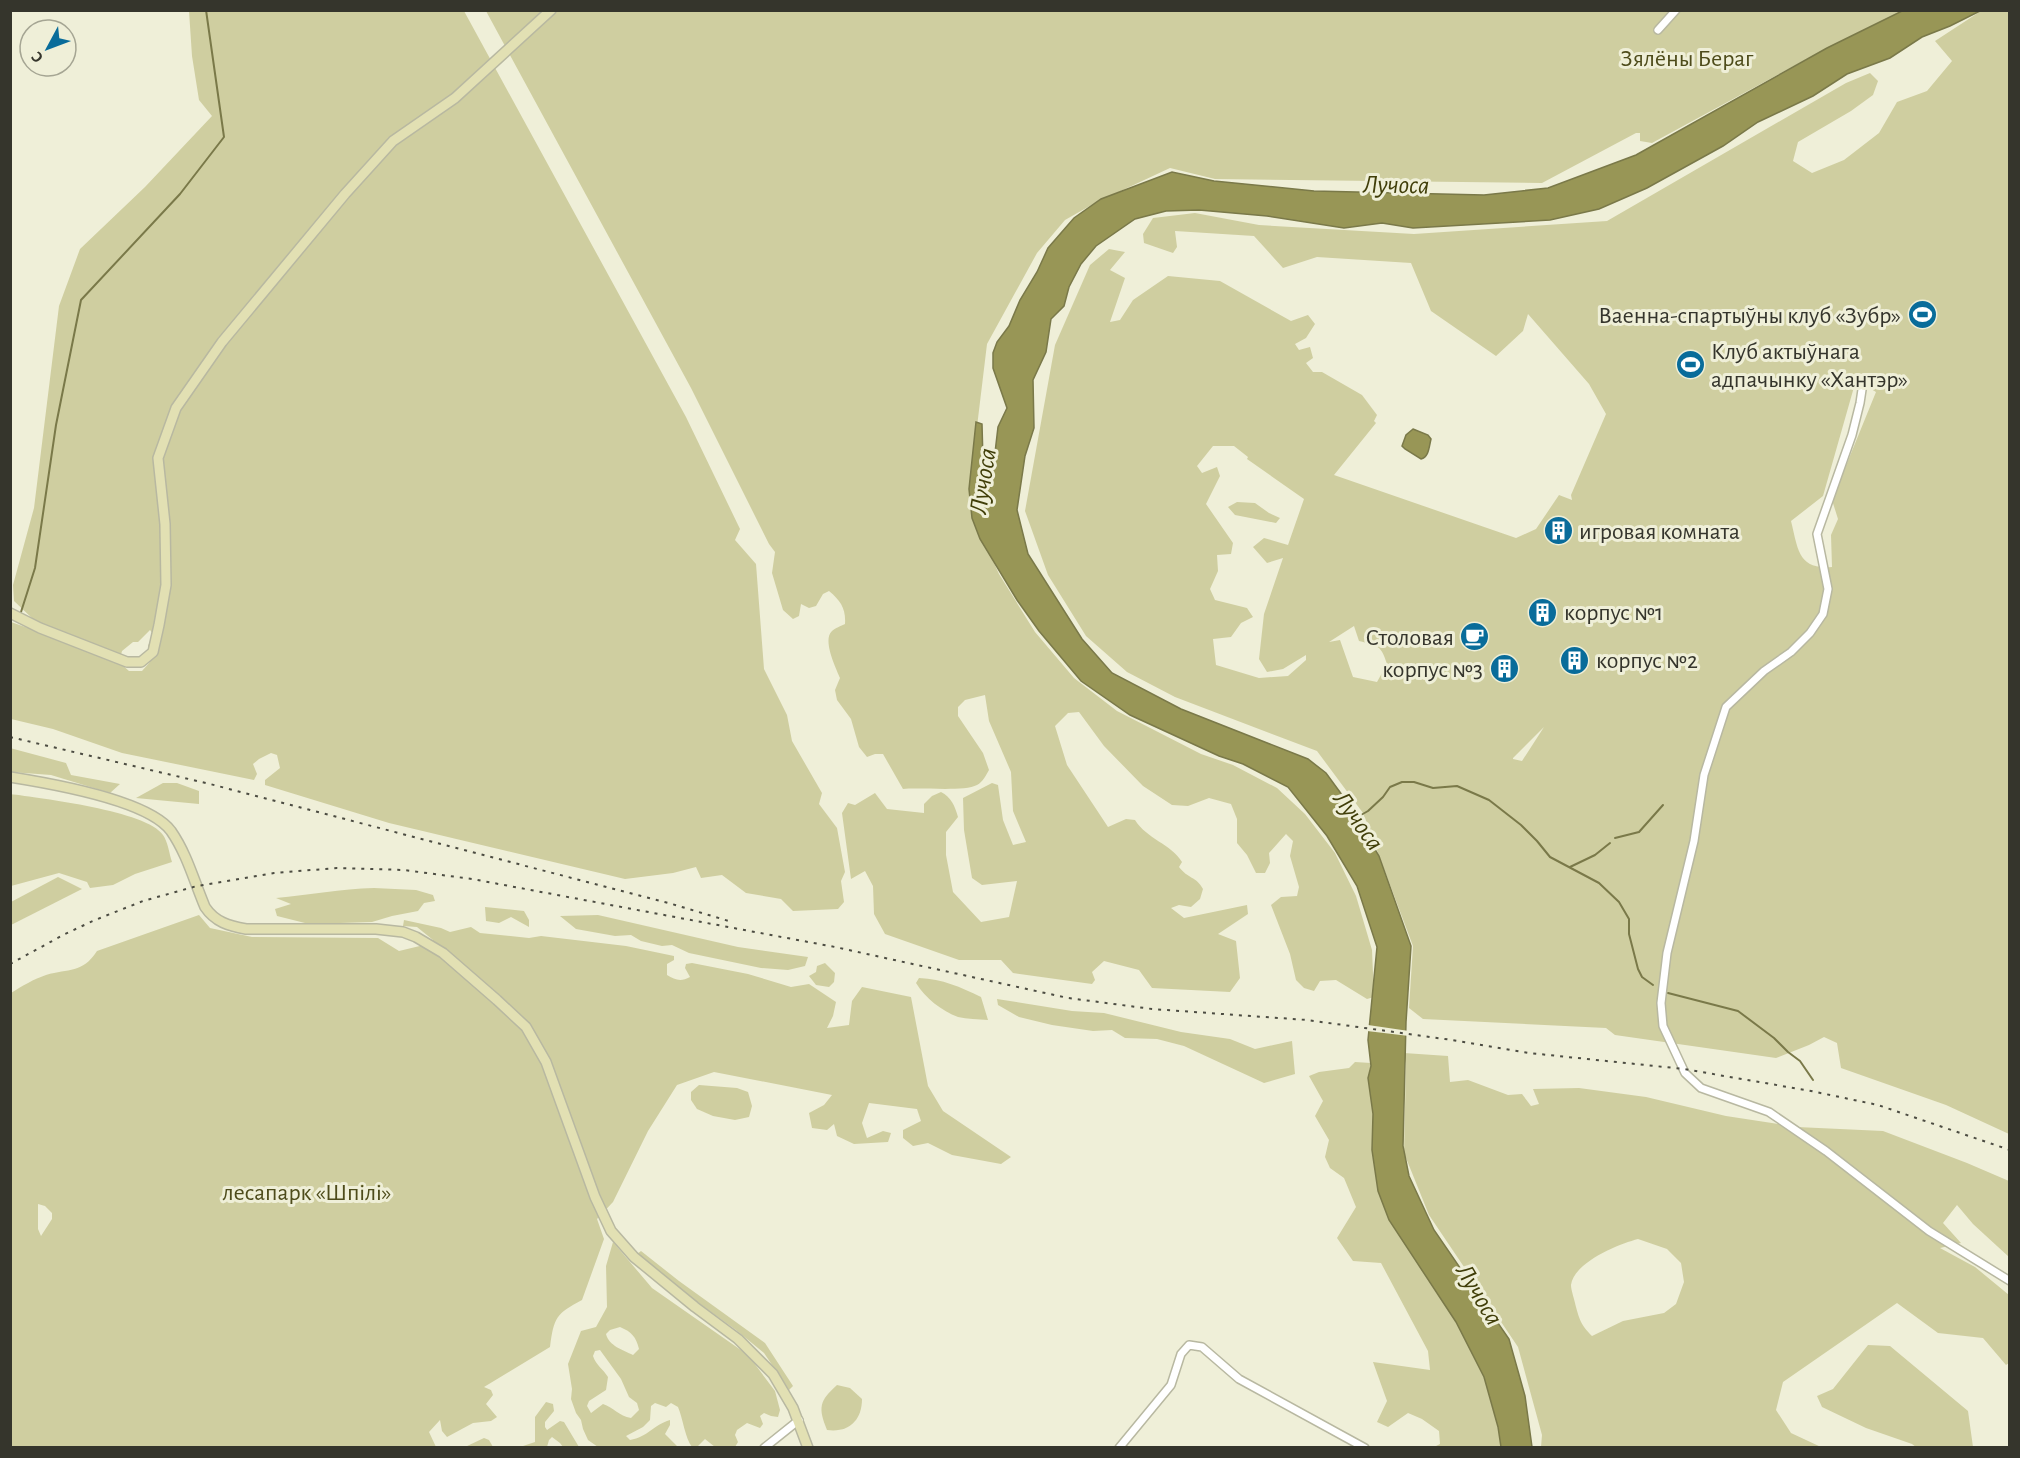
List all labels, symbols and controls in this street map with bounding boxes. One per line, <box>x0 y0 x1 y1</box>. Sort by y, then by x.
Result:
north arrow <box>18 18 78 78</box>
park label: Зялёны Бераг <box>1621 47 1754 71</box>
text: С <box>28 48 46 66</box>
water label: Лучоса <box>1361 171 1429 199</box>
sports icon: Ваенна-спартыўны клуб «Зубр» <box>1906 299 1938 331</box>
place label: Ваенна-спартыўны клуб «Зубр» <box>1598 304 1901 328</box>
place label: Клуб актыўнага адпачынку «Хантэр» <box>1711 340 1908 392</box>
sports icon: Клуб актыўнага адпачынку «Хантэр» <box>1674 349 1706 381</box>
water label: Лучоса <box>965 446 1001 517</box>
building icon: игровая комната <box>1542 515 1574 547</box>
place label: игровая комната <box>1579 520 1740 544</box>
building icon: корпус №1 <box>1527 596 1559 628</box>
place label: корпус №1 <box>1564 601 1663 625</box>
cafe icon: Столовая <box>1459 621 1491 653</box>
place label: Столовая <box>1366 626 1454 650</box>
building icon: корпус №2 <box>1559 644 1591 676</box>
place label: корпус №2 <box>1596 649 1698 673</box>
building icon: корпус №3 <box>1488 653 1520 685</box>
place label: корпус №3 <box>1382 658 1483 682</box>
water label: Лучоса <box>1328 785 1388 855</box>
park label: лесапарк «Шпілі» <box>223 1181 391 1205</box>
water label: Лучоса <box>1450 1258 1507 1330</box>

